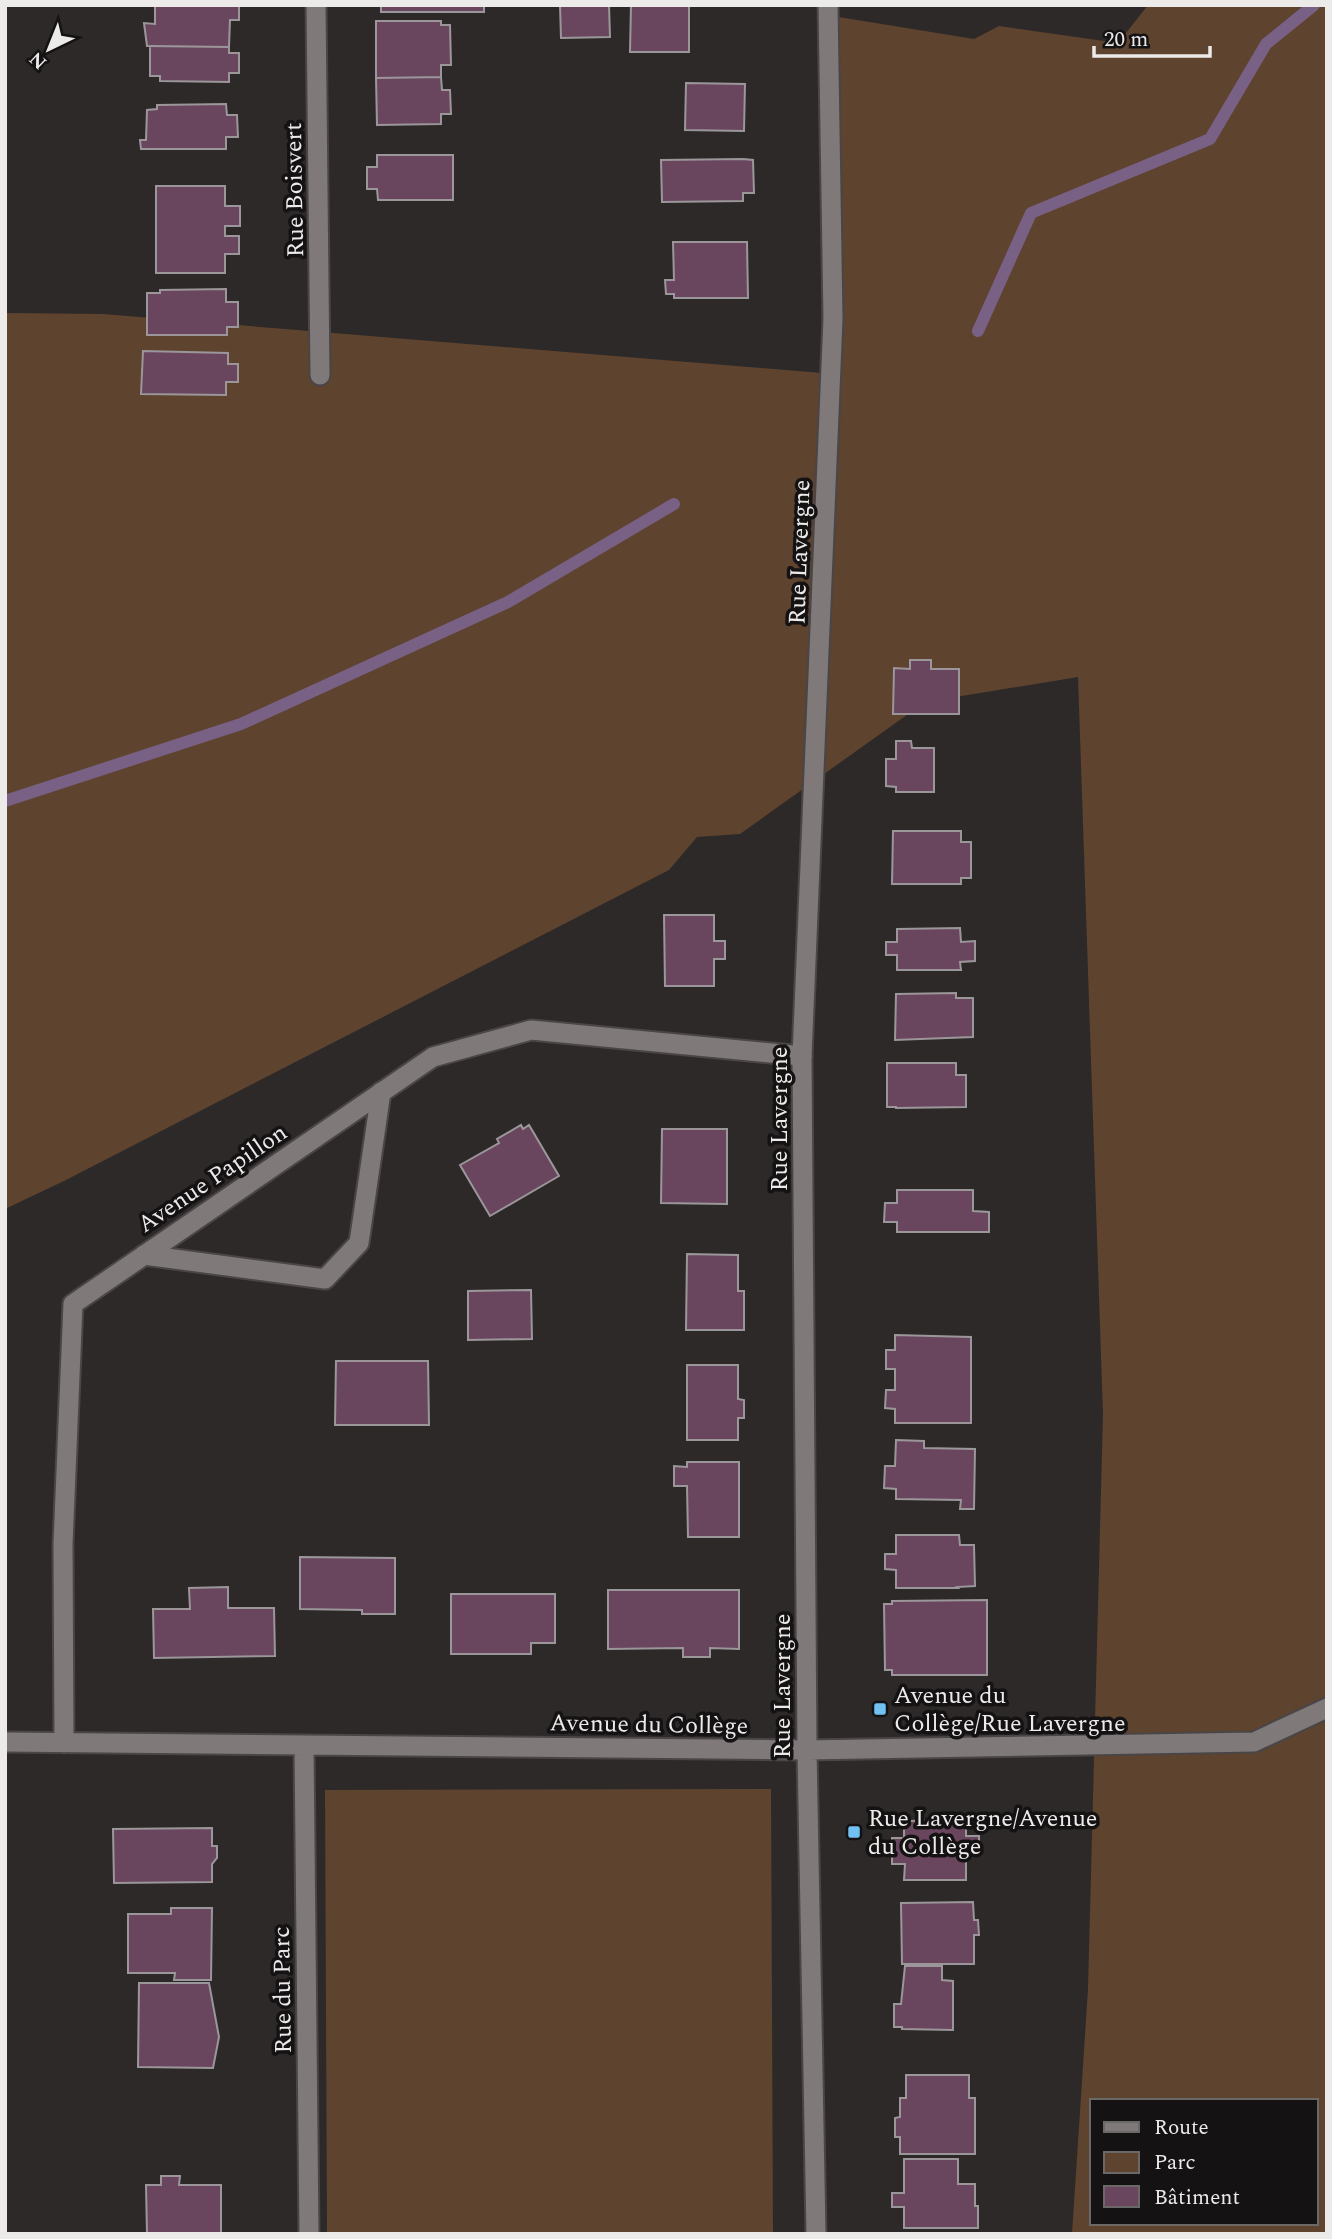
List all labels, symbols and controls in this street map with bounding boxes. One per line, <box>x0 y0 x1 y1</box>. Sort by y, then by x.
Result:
north arrow <box>14 14 84 84</box>
scale bar <box>1094 14 1210 58</box>
text: 20 m <box>1104 24 1148 56</box>
text: N <box>23 44 54 76</box>
street label: Rue Boisvert <box>276 122 314 258</box>
street label: Rue Lavergne <box>779 479 821 625</box>
street label: Rue Lavergne <box>762 1047 798 1191</box>
street label: Avenue Papillon <box>130 1115 295 1242</box>
street label: Rue Lavergne <box>765 1614 801 1758</box>
place label: Avenue du Collège/Rue Lavergne <box>894 1678 1126 1742</box>
marker: Avenue du Collège/Rue Lavergne <box>872 1701 888 1717</box>
street label: Avenue du Collège <box>549 1705 749 1745</box>
place label: Rue Lavergne/Avenue du Collège <box>868 1801 1097 1865</box>
marker: Rue Lavergne/Avenue du Collège <box>846 1824 862 1840</box>
street label: Rue du Parc <box>264 1926 302 2054</box>
legend <box>1090 2099 1318 2225</box>
text: Route <box>1154 2112 1209 2144</box>
text: Parc <box>1154 2147 1196 2179</box>
text: Bâtiment <box>1154 2182 1240 2214</box>

